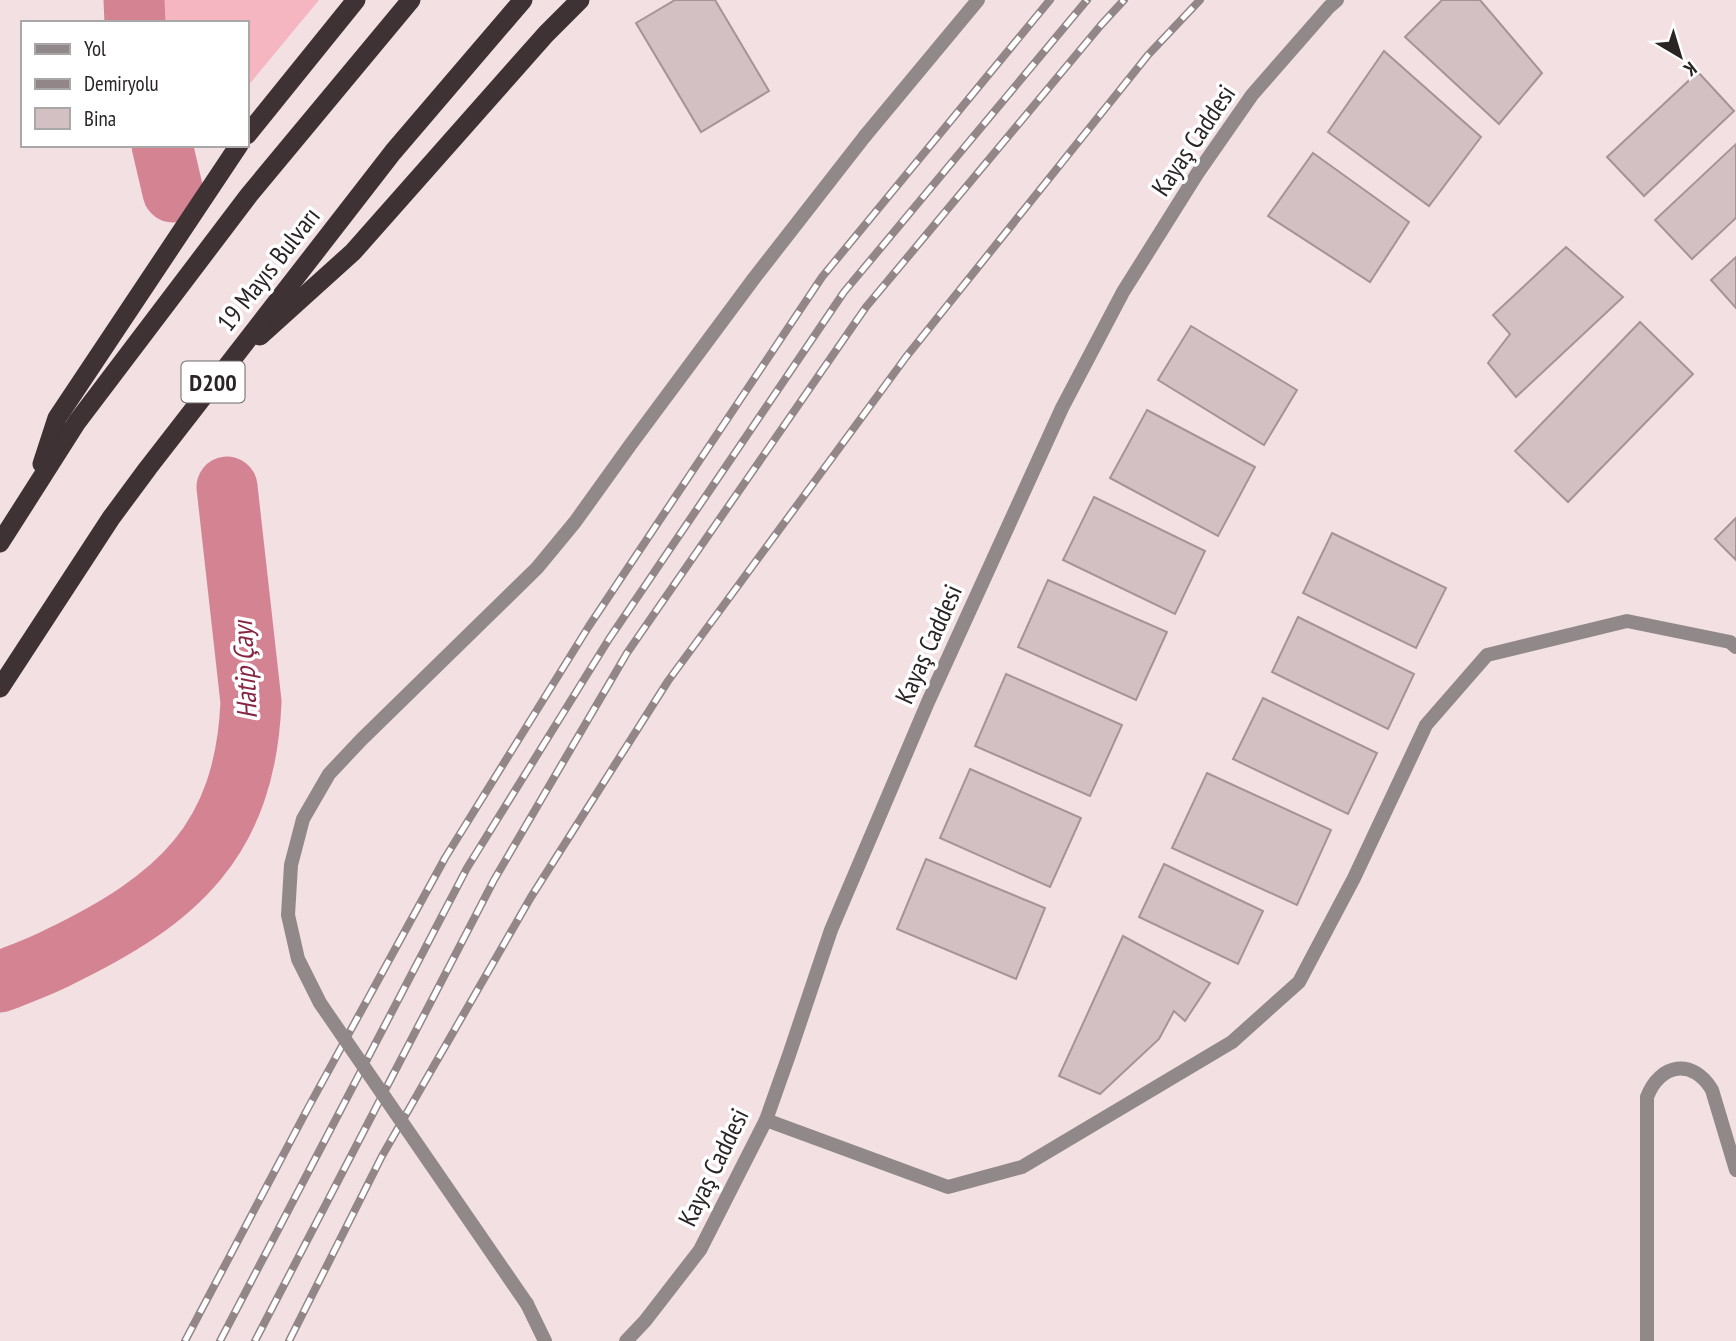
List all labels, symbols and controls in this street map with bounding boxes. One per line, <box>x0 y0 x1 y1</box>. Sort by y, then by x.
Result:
legend <box>21 21 248 147</box>
north arrow <box>1645 21 1715 91</box>
text: Yol <box>84 35 106 62</box>
text: K <box>1679 57 1702 82</box>
text: Demiryolu <box>84 70 159 97</box>
street label: Kayaş Caddesi <box>1144 78 1242 202</box>
text: Bina <box>84 105 116 132</box>
street label: 19 Mayıs Bulvarı <box>209 200 327 338</box>
road number: D200 <box>182 362 244 402</box>
street label: Kayaş Caddesi <box>887 579 969 709</box>
water label: Hatip Çayı <box>223 618 265 720</box>
street label: Kayaş Caddesi <box>670 1103 756 1231</box>

